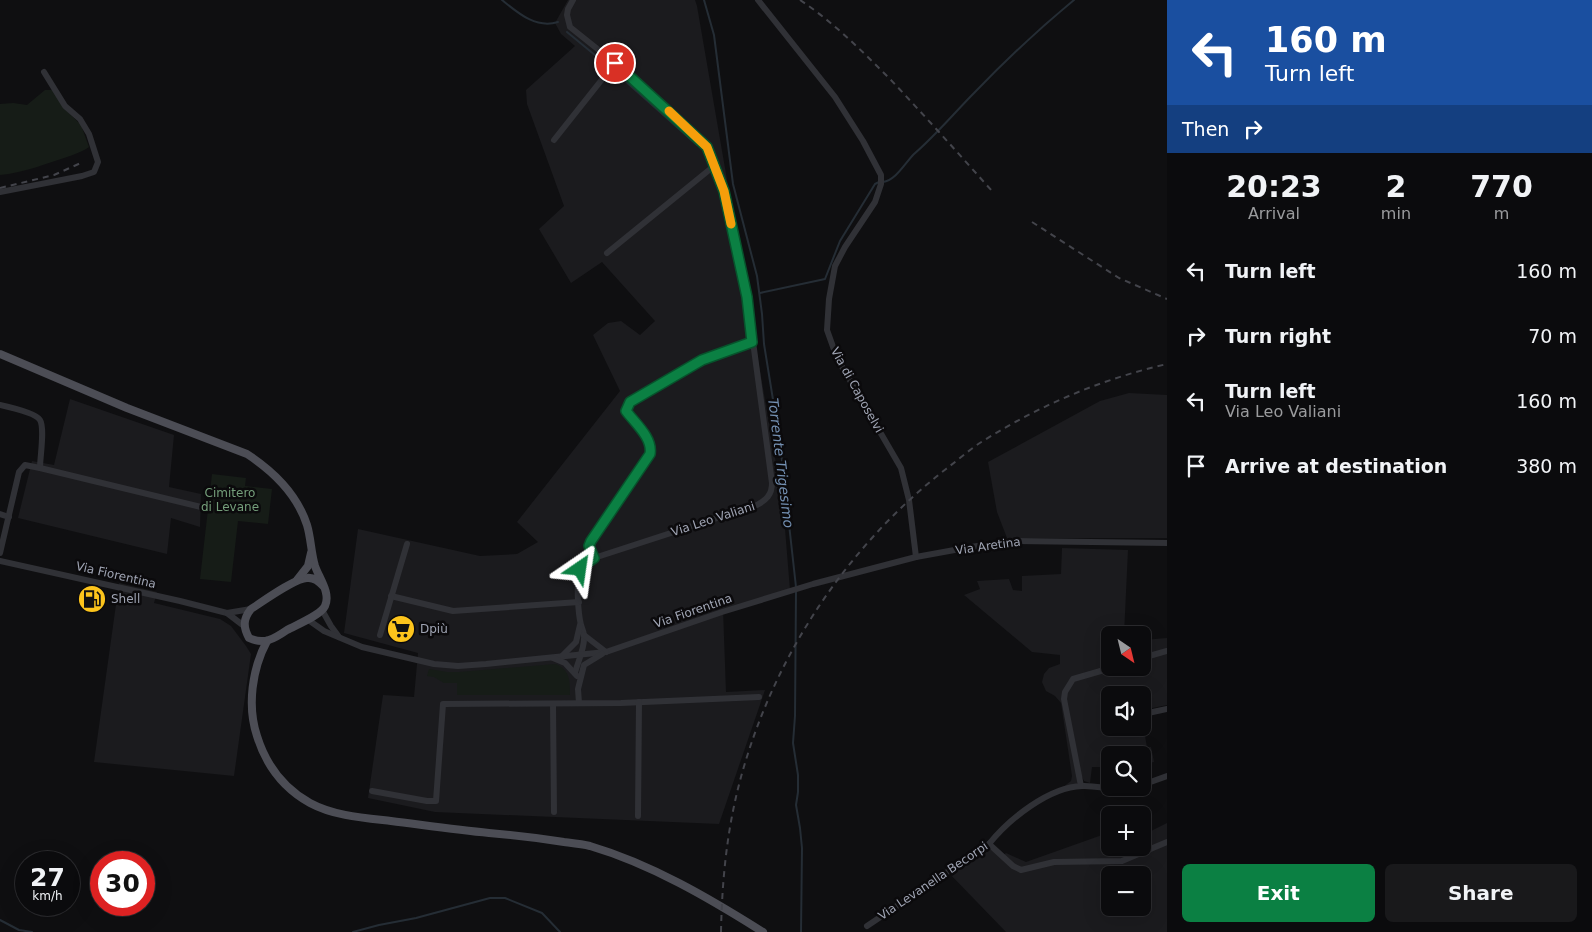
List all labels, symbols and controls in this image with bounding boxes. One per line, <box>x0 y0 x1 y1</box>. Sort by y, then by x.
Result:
icon: left <box>1182 20 1247 85</box>
text: 160 m <box>1265 20 1387 60</box>
pin <box>594 42 636 84</box>
icon: arrive <box>601 49 629 77</box>
text: Turn left <box>1265 61 1354 86</box>
icon: right <box>1239 115 1267 143</box>
text: Then <box>1182 118 1229 140</box>
text: 20:23 <box>1226 169 1322 204</box>
text: 2 <box>1385 169 1406 204</box>
text: 770 <box>1470 169 1533 204</box>
text: Arrival <box>1248 204 1300 223</box>
text: min <box>1381 204 1411 223</box>
text: m <box>1494 204 1509 223</box>
icon: left <box>1182 257 1210 285</box>
text: Turn left <box>1225 260 1316 282</box>
text: 160 m <box>1516 260 1577 282</box>
icon: right <box>1182 322 1210 350</box>
text: Turn right <box>1225 325 1331 347</box>
text: 70 m <box>1528 325 1577 347</box>
street label: Via di Caposelvi <box>828 345 886 435</box>
text: Turn left <box>1225 380 1316 402</box>
icon: left <box>1182 387 1210 415</box>
text: 160 m <box>1516 390 1577 412</box>
water label: Torrente Trigesimo <box>765 397 797 529</box>
text: Via Leo Valiani <box>1225 402 1341 421</box>
icon: arrive <box>1182 452 1210 480</box>
text: Arrive at destination <box>1225 455 1447 477</box>
text: 380 m <box>1516 455 1577 477</box>
park label: Cimitero di Levane <box>201 486 259 514</box>
street label: Via Leo Valiani <box>669 499 757 539</box>
street label: Via Aretina <box>954 534 1022 558</box>
position arrow <box>553 542 605 594</box>
street label: Via Fiorentina <box>75 559 157 591</box>
fuel station icon: Shell <box>77 584 107 614</box>
street label: Via Fiorentina <box>652 591 734 631</box>
place label: Shell <box>111 592 140 606</box>
supermarket icon: Dpiù <box>386 614 416 644</box>
place label: Dpiù <box>420 622 448 636</box>
north arrow <box>1101 626 1151 676</box>
map controls <box>1101 626 1151 916</box>
button: sound <box>1101 686 1151 736</box>
button: search <box>1101 746 1151 796</box>
button: + <box>1101 806 1151 856</box>
street label: Via Levanella Becorpi <box>876 839 990 923</box>
speed limit sign: 30 <box>90 851 155 916</box>
text: 27 <box>30 863 65 892</box>
button: Exit <box>1182 864 1375 922</box>
button: Share <box>1385 864 1577 922</box>
button: − <box>1101 866 1151 916</box>
text: km/h <box>32 889 63 903</box>

